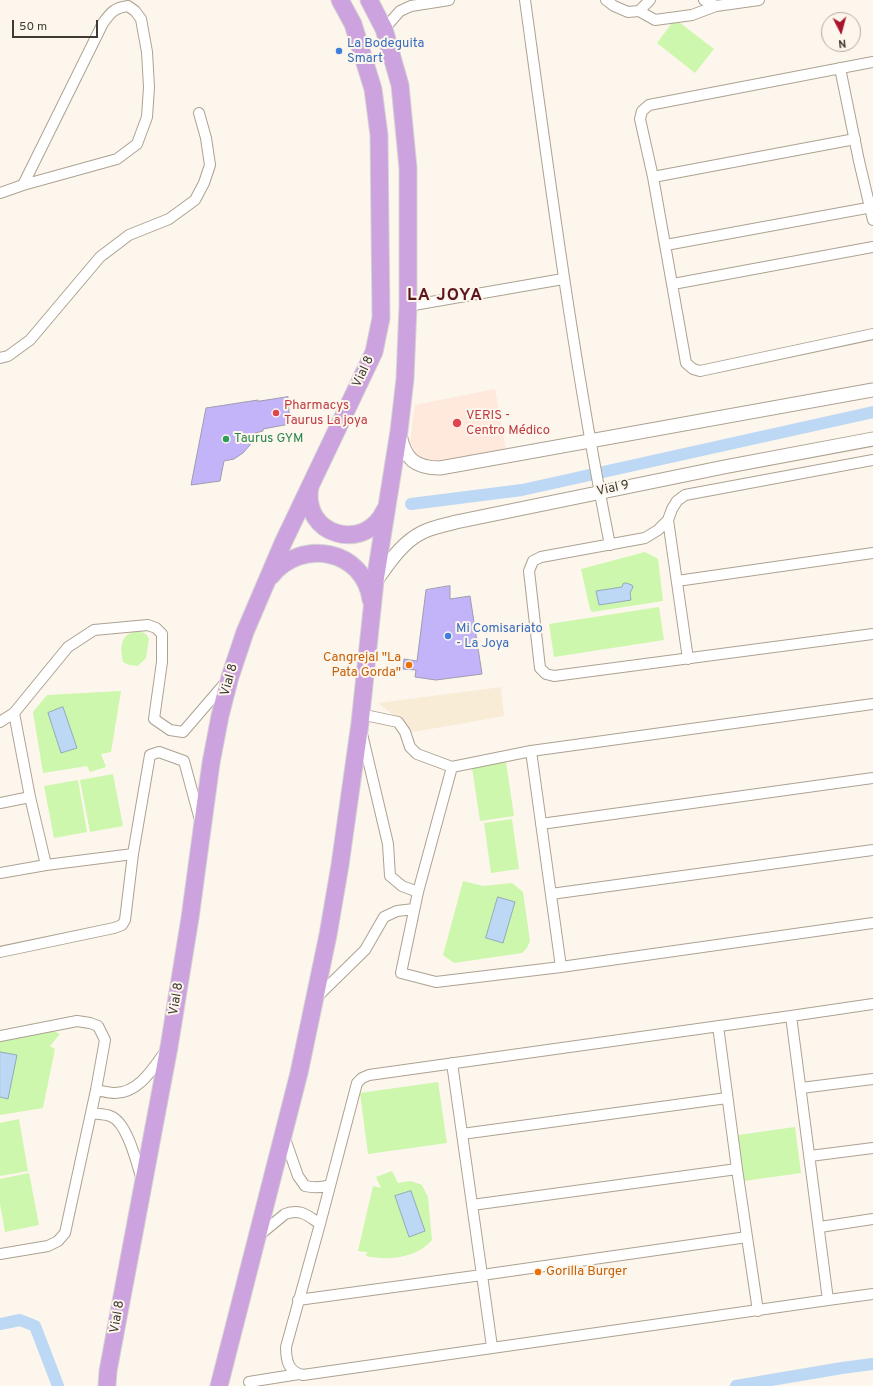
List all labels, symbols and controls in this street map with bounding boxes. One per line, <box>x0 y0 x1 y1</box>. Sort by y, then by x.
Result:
scale bar <box>14 12 100 38</box>
north arrow <box>821 12 861 52</box>
text: 50 m <box>19 19 47 35</box>
place label: La Bodeguita Smart <box>347 36 424 67</box>
text: N <box>837 36 847 50</box>
marker: La Bodeguita Smart <box>334 46 344 56</box>
district label: LA JOYA <box>407 287 483 307</box>
street label: Vial 8 <box>350 354 378 390</box>
place label: Pharmacys Taurus La joya <box>284 398 367 429</box>
marker: Pharmacys Taurus La joya <box>271 408 281 418</box>
place label: VERIS - Centro Médico <box>466 408 550 439</box>
marker: VERIS - Centro Médico <box>451 417 463 429</box>
place label: Taurus GYM <box>234 431 303 447</box>
marker: Taurus GYM <box>221 434 231 444</box>
street label: Vial 9 <box>595 478 631 500</box>
place label: Mi Comisariato - La Joya <box>456 621 543 652</box>
marker: Mi Comisariato - La Joya <box>443 631 453 641</box>
place label: Cangrejal "La Pata Gorda" <box>323 650 401 681</box>
marker: Cangrejal "La Pata Gorda" <box>404 660 414 670</box>
street label: Vial 8 <box>218 662 242 698</box>
street label: Vial 8 <box>166 981 188 1017</box>
place label: Gorilla Burger <box>546 1264 627 1280</box>
marker: Gorilla Burger <box>533 1267 543 1277</box>
street label: Vial 8 <box>107 1299 129 1335</box>

